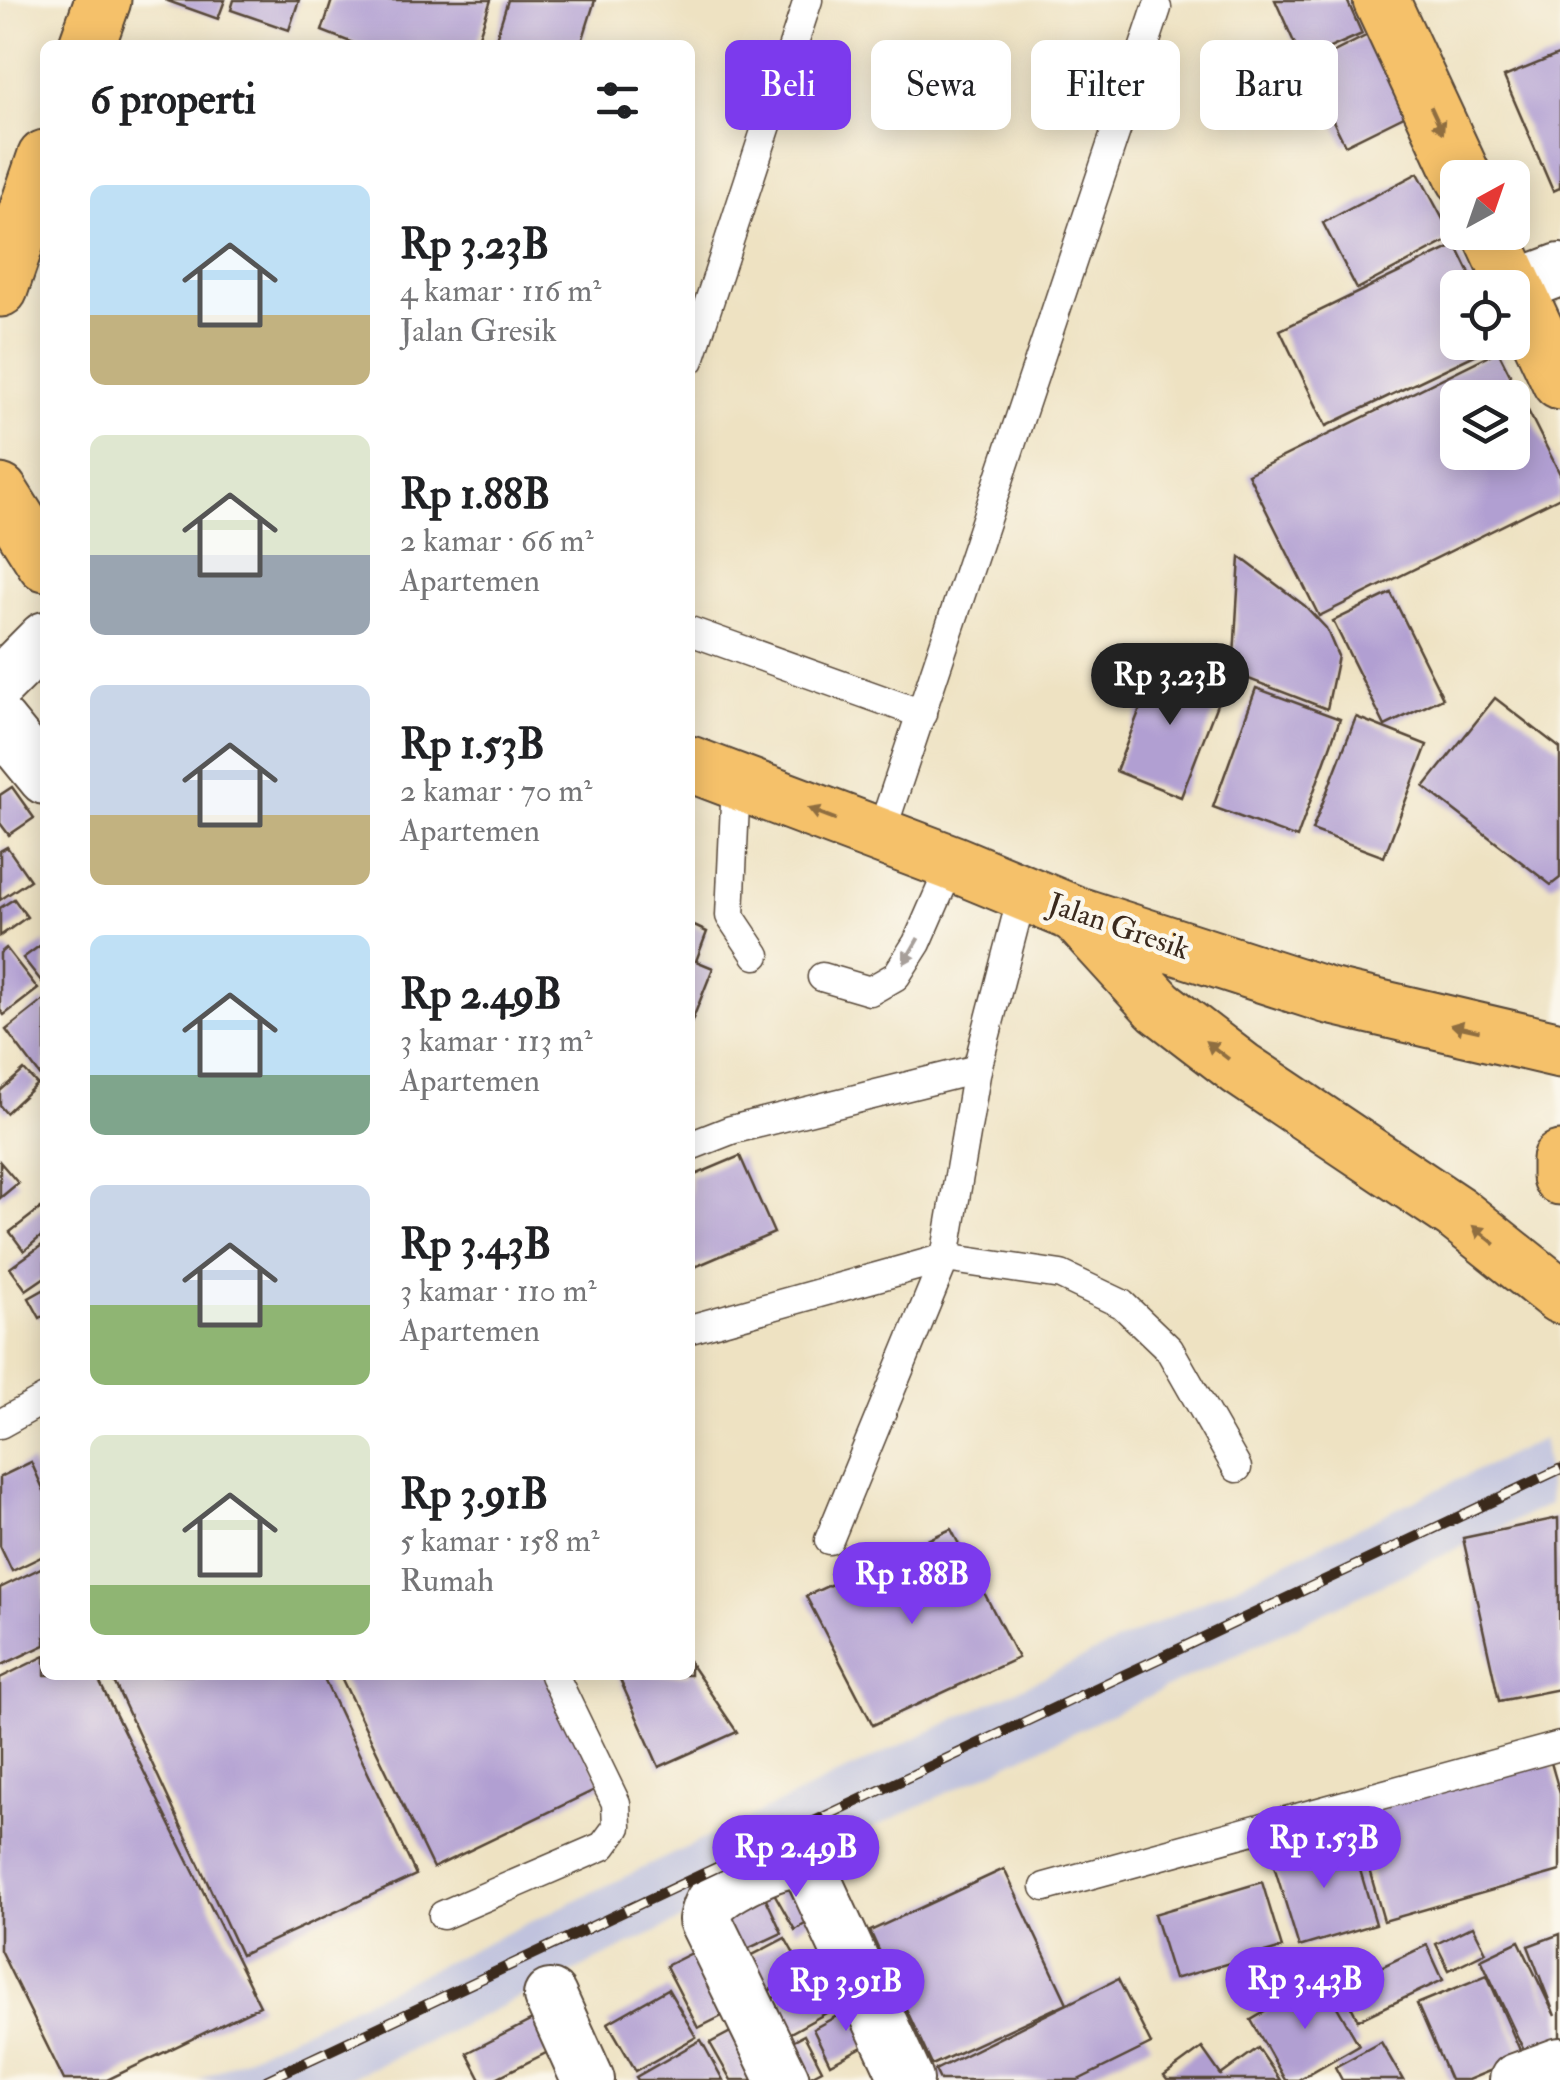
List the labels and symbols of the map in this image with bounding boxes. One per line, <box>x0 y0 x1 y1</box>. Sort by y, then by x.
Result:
one-way arrow <box>1428 106 1445 135</box>
north arrow <box>1440 160 1530 250</box>
pin: Rp 3.23B <box>1067 643 1273 728</box>
one-way arrow <box>807 805 837 821</box>
street label: Jalan Gresik <box>1042 885 1194 968</box>
one-way arrow <box>903 937 920 965</box>
one-way arrow <box>1449 1020 1480 1035</box>
one-way arrow <box>1204 1040 1230 1061</box>
one-way arrow <box>1471 1225 1496 1246</box>
pin: Rp 1.88B <box>809 1542 1015 1627</box>
pin: Rp 1.53B <box>1221 1806 1427 1891</box>
pin: Rp 2.49B <box>693 1815 899 1900</box>
pin: Rp 3.43B <box>1202 1947 1408 2032</box>
pin: Rp 3.91B <box>743 1949 949 2034</box>

